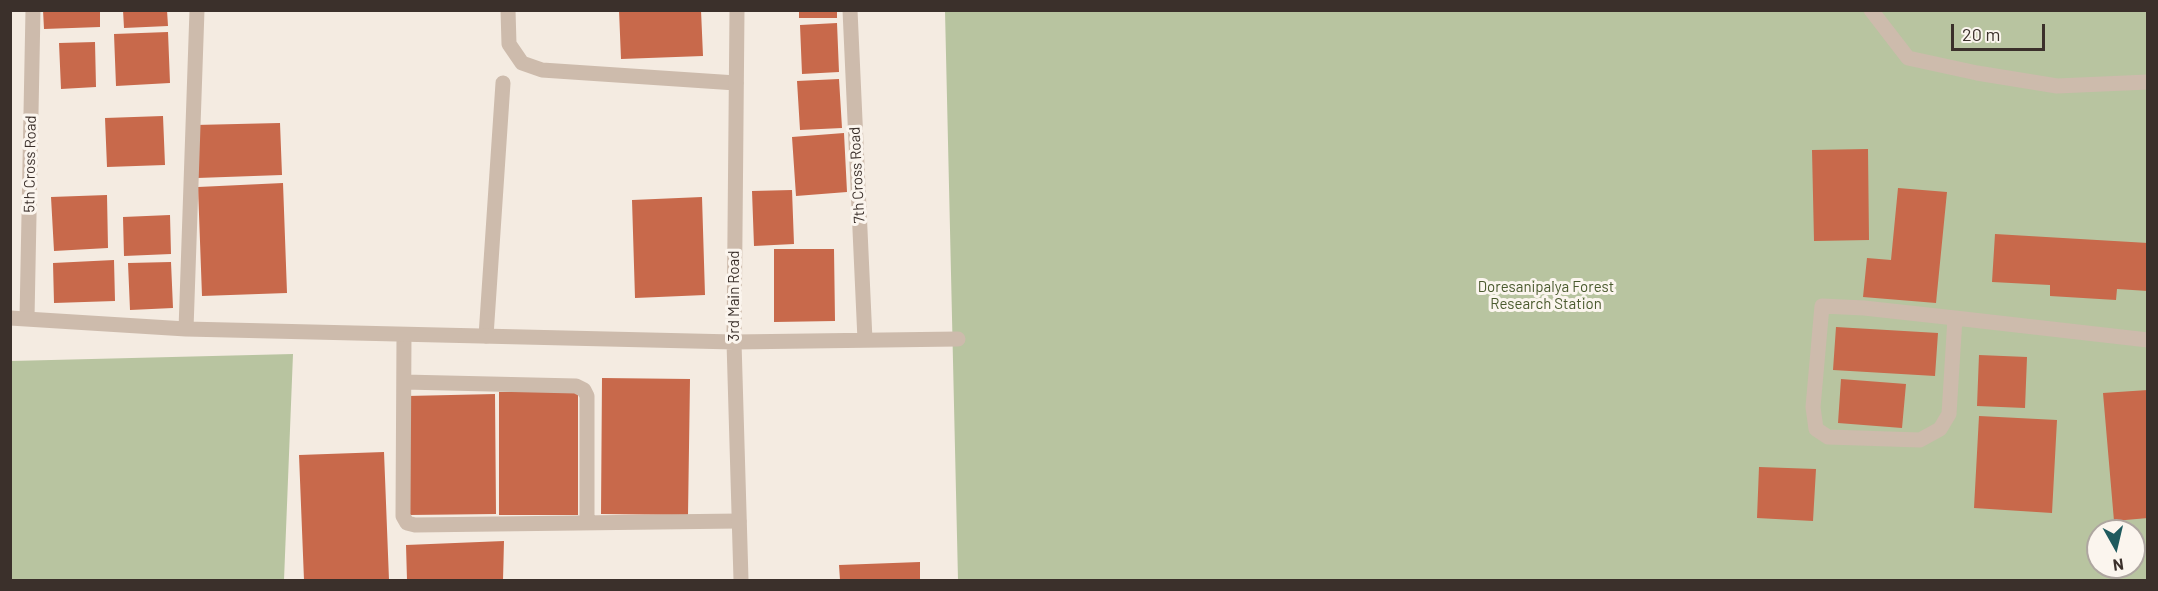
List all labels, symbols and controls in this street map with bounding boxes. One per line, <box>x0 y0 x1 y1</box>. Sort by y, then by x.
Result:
scale bar <box>1954 12 2048 50</box>
text: 20 m <box>1962 23 2000 45</box>
street label: 5th Cross Road <box>20 115 40 213</box>
street label: 7th Cross Road <box>845 126 869 224</box>
street label: 3rd Main Road <box>725 251 743 341</box>
park label: Doresanipalya Forest Research Station <box>1478 278 1614 313</box>
north arrow <box>2086 519 2146 579</box>
text: N <box>2112 555 2125 575</box>

